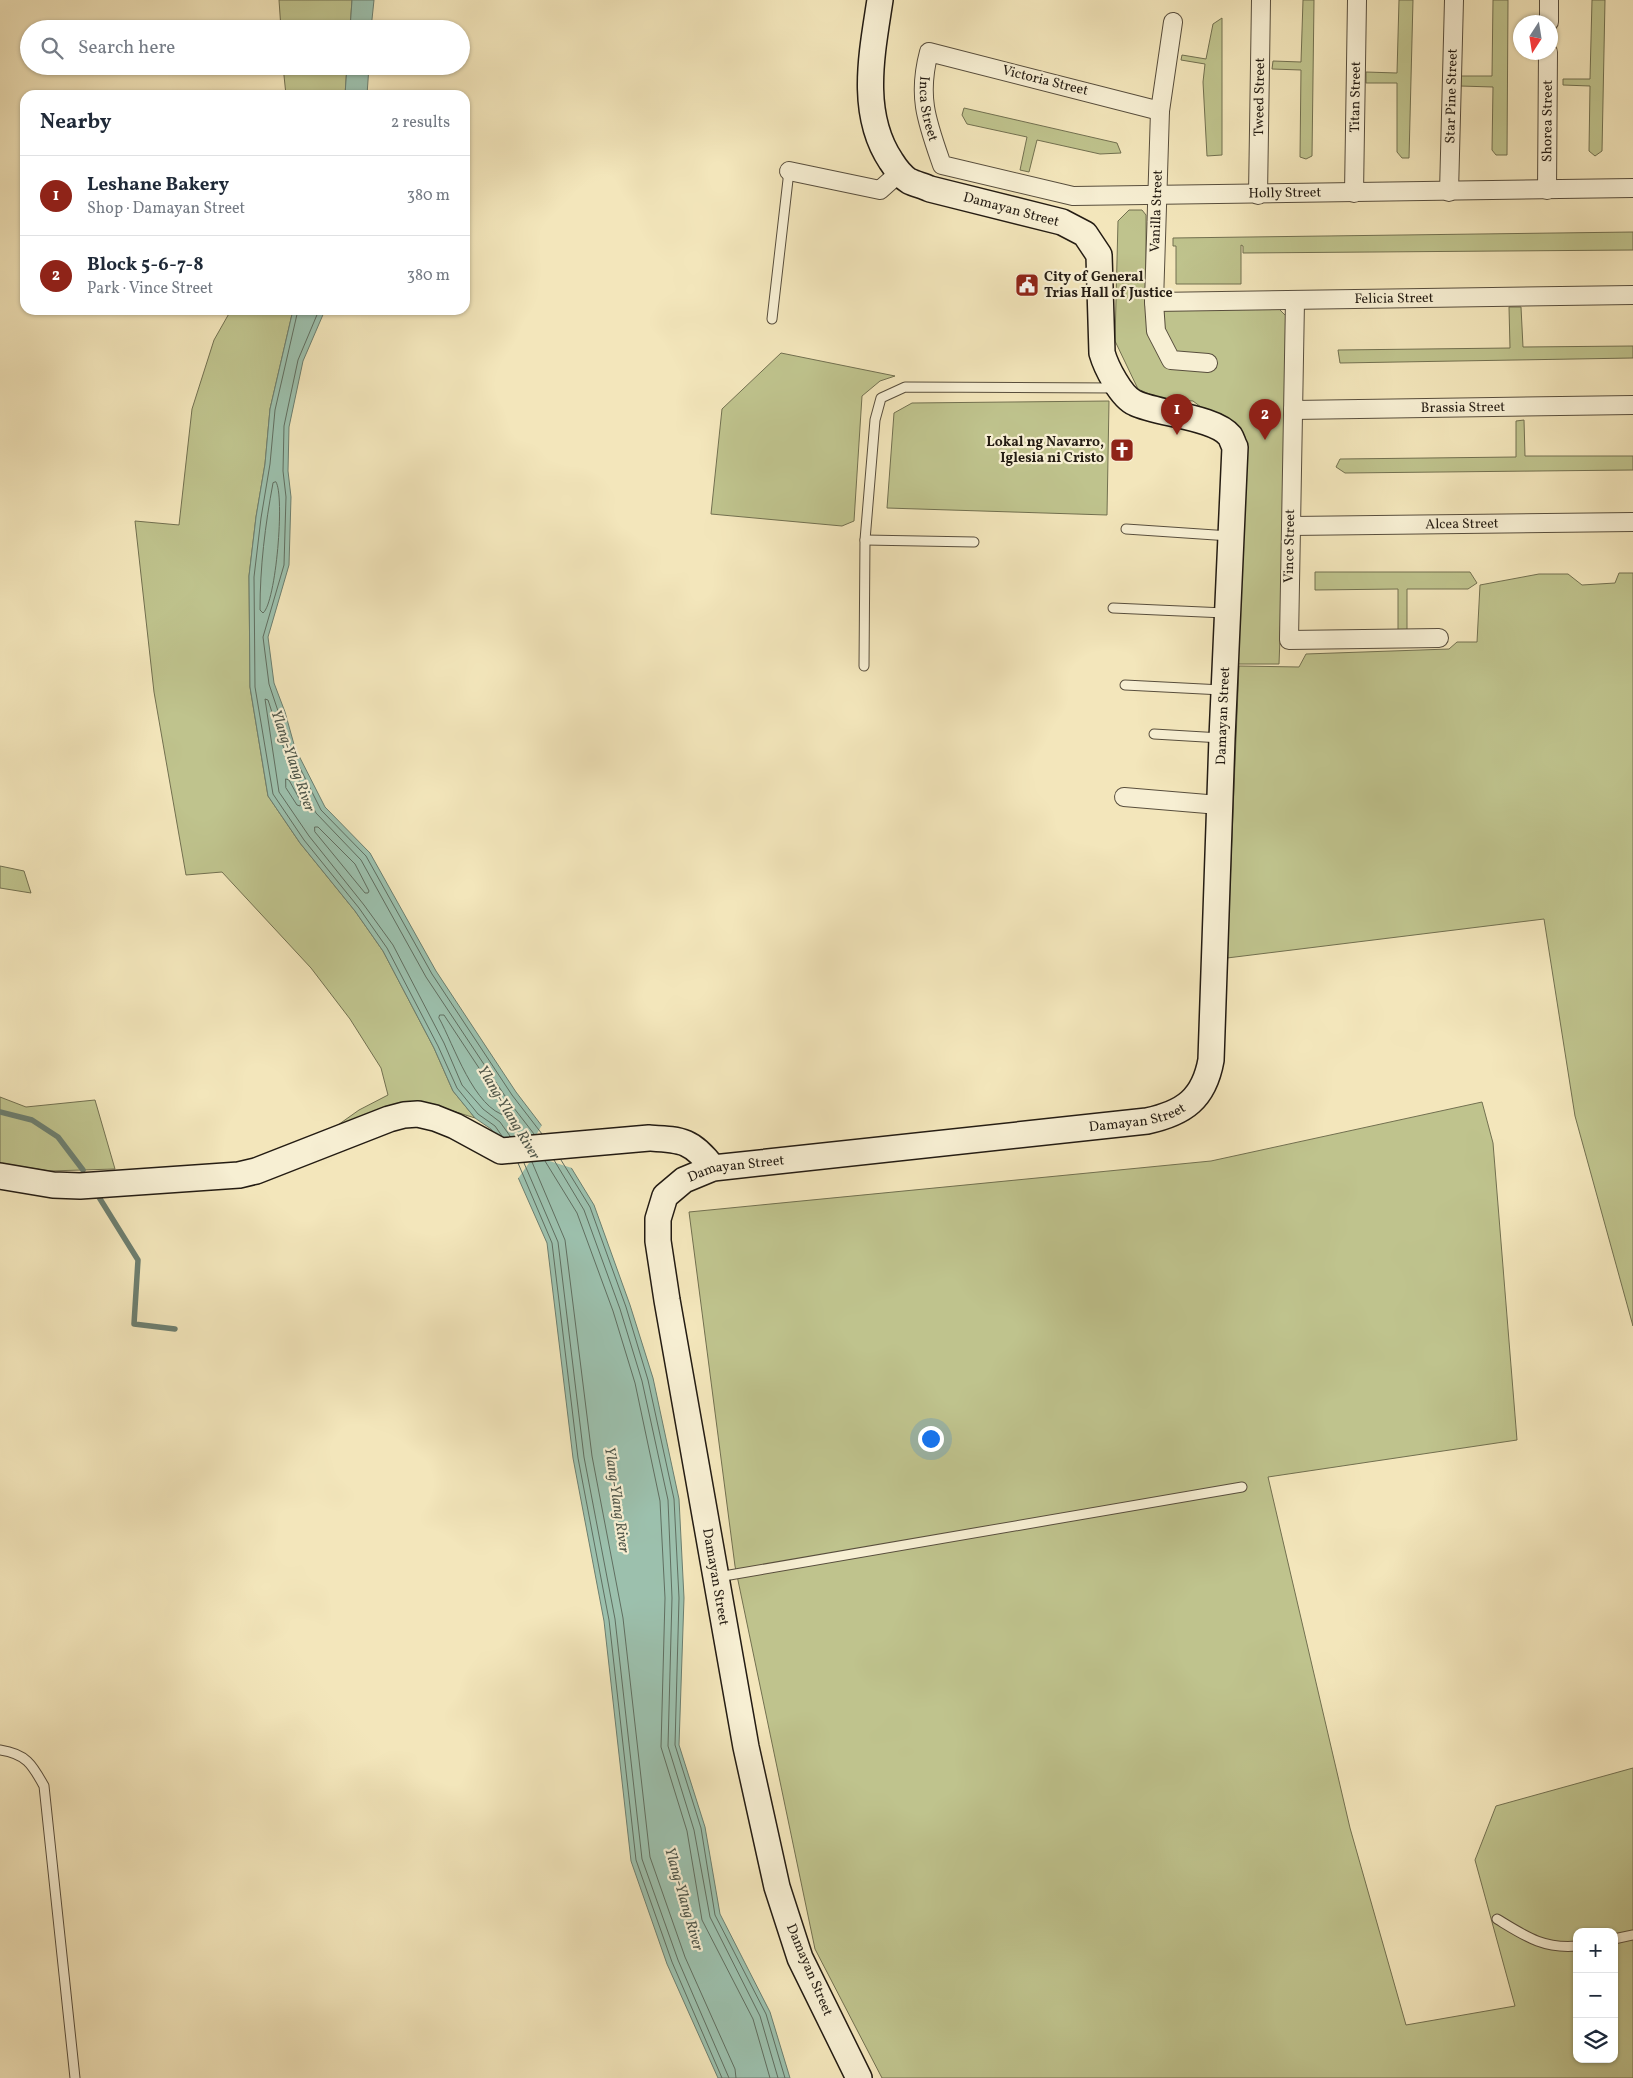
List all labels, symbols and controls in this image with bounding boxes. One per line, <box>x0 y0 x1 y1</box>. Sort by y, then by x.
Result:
north arrow <box>1513 15 1558 60</box>
search box <box>20 20 470 75</box>
icon: search <box>38 34 66 62</box>
text: Search here <box>78 35 175 61</box>
street label: Star Pine Street <box>1441 48 1462 144</box>
street label: Tweed Street <box>1249 57 1270 137</box>
street label: Victoria Street <box>1000 61 1090 101</box>
street label: Titan Street <box>1345 61 1366 133</box>
street label: Inca Street <box>914 75 943 144</box>
street label: Shorea Street <box>1538 80 1557 162</box>
text: Nearby <box>40 108 111 137</box>
text: 2 results <box>391 112 450 134</box>
street label: Vanilla Street <box>1146 169 1168 253</box>
text: Leshane Bakery <box>87 172 229 198</box>
street label: Holly Street <box>1248 183 1322 203</box>
text: 1 <box>53 185 59 207</box>
text: 380 m <box>407 185 450 207</box>
street label: Damayan Street <box>961 188 1061 232</box>
text: Shop · Damayan Street <box>87 198 245 220</box>
text: Block 5-6-7-8 <box>87 252 204 278</box>
text: 2 <box>52 265 60 287</box>
text: 380 m <box>407 265 450 287</box>
place label: City of General Trias Hall of Justice <box>1044 268 1173 303</box>
public building icon: City of General Trias Hall of Justice <box>1014 272 1040 298</box>
text: Park · Vince Street <box>87 278 213 300</box>
street label: Felicia Street <box>1354 288 1434 309</box>
pin: 1 <box>1161 394 1193 435</box>
street label: Brassia Street <box>1421 397 1505 418</box>
pin: 2 <box>1249 399 1281 440</box>
place label: Lokal ng Navarro, Iglesia ni Cristo <box>986 433 1104 468</box>
church icon: Lokal ng Navarro, Iglesia ni Cristo <box>1109 437 1135 463</box>
street label: Vince Street <box>1280 509 1300 583</box>
street label: Alcea Street <box>1425 514 1499 534</box>
street label: Damayan Street <box>1212 666 1235 765</box>
water label: Ylang-Ylang River <box>265 707 319 815</box>
water label: Ylang-Ylang River <box>471 1062 545 1164</box>
street label: Damayan Street <box>1088 1099 1189 1137</box>
street label: Damayan Street <box>684 1151 785 1187</box>
your location <box>918 1426 944 1452</box>
water label: Ylang-Ylang River <box>598 1446 634 1555</box>
street label: Damayan Street <box>697 1527 733 1627</box>
water label: Ylang-Ylang River <box>658 1845 708 1954</box>
street label: Damayan Street <box>781 1921 837 2019</box>
map controls <box>1573 1928 1618 2063</box>
button: + <box>1573 1928 1618 1973</box>
button: − <box>1573 1973 1618 2018</box>
button: layers <box>1573 2018 1618 2063</box>

